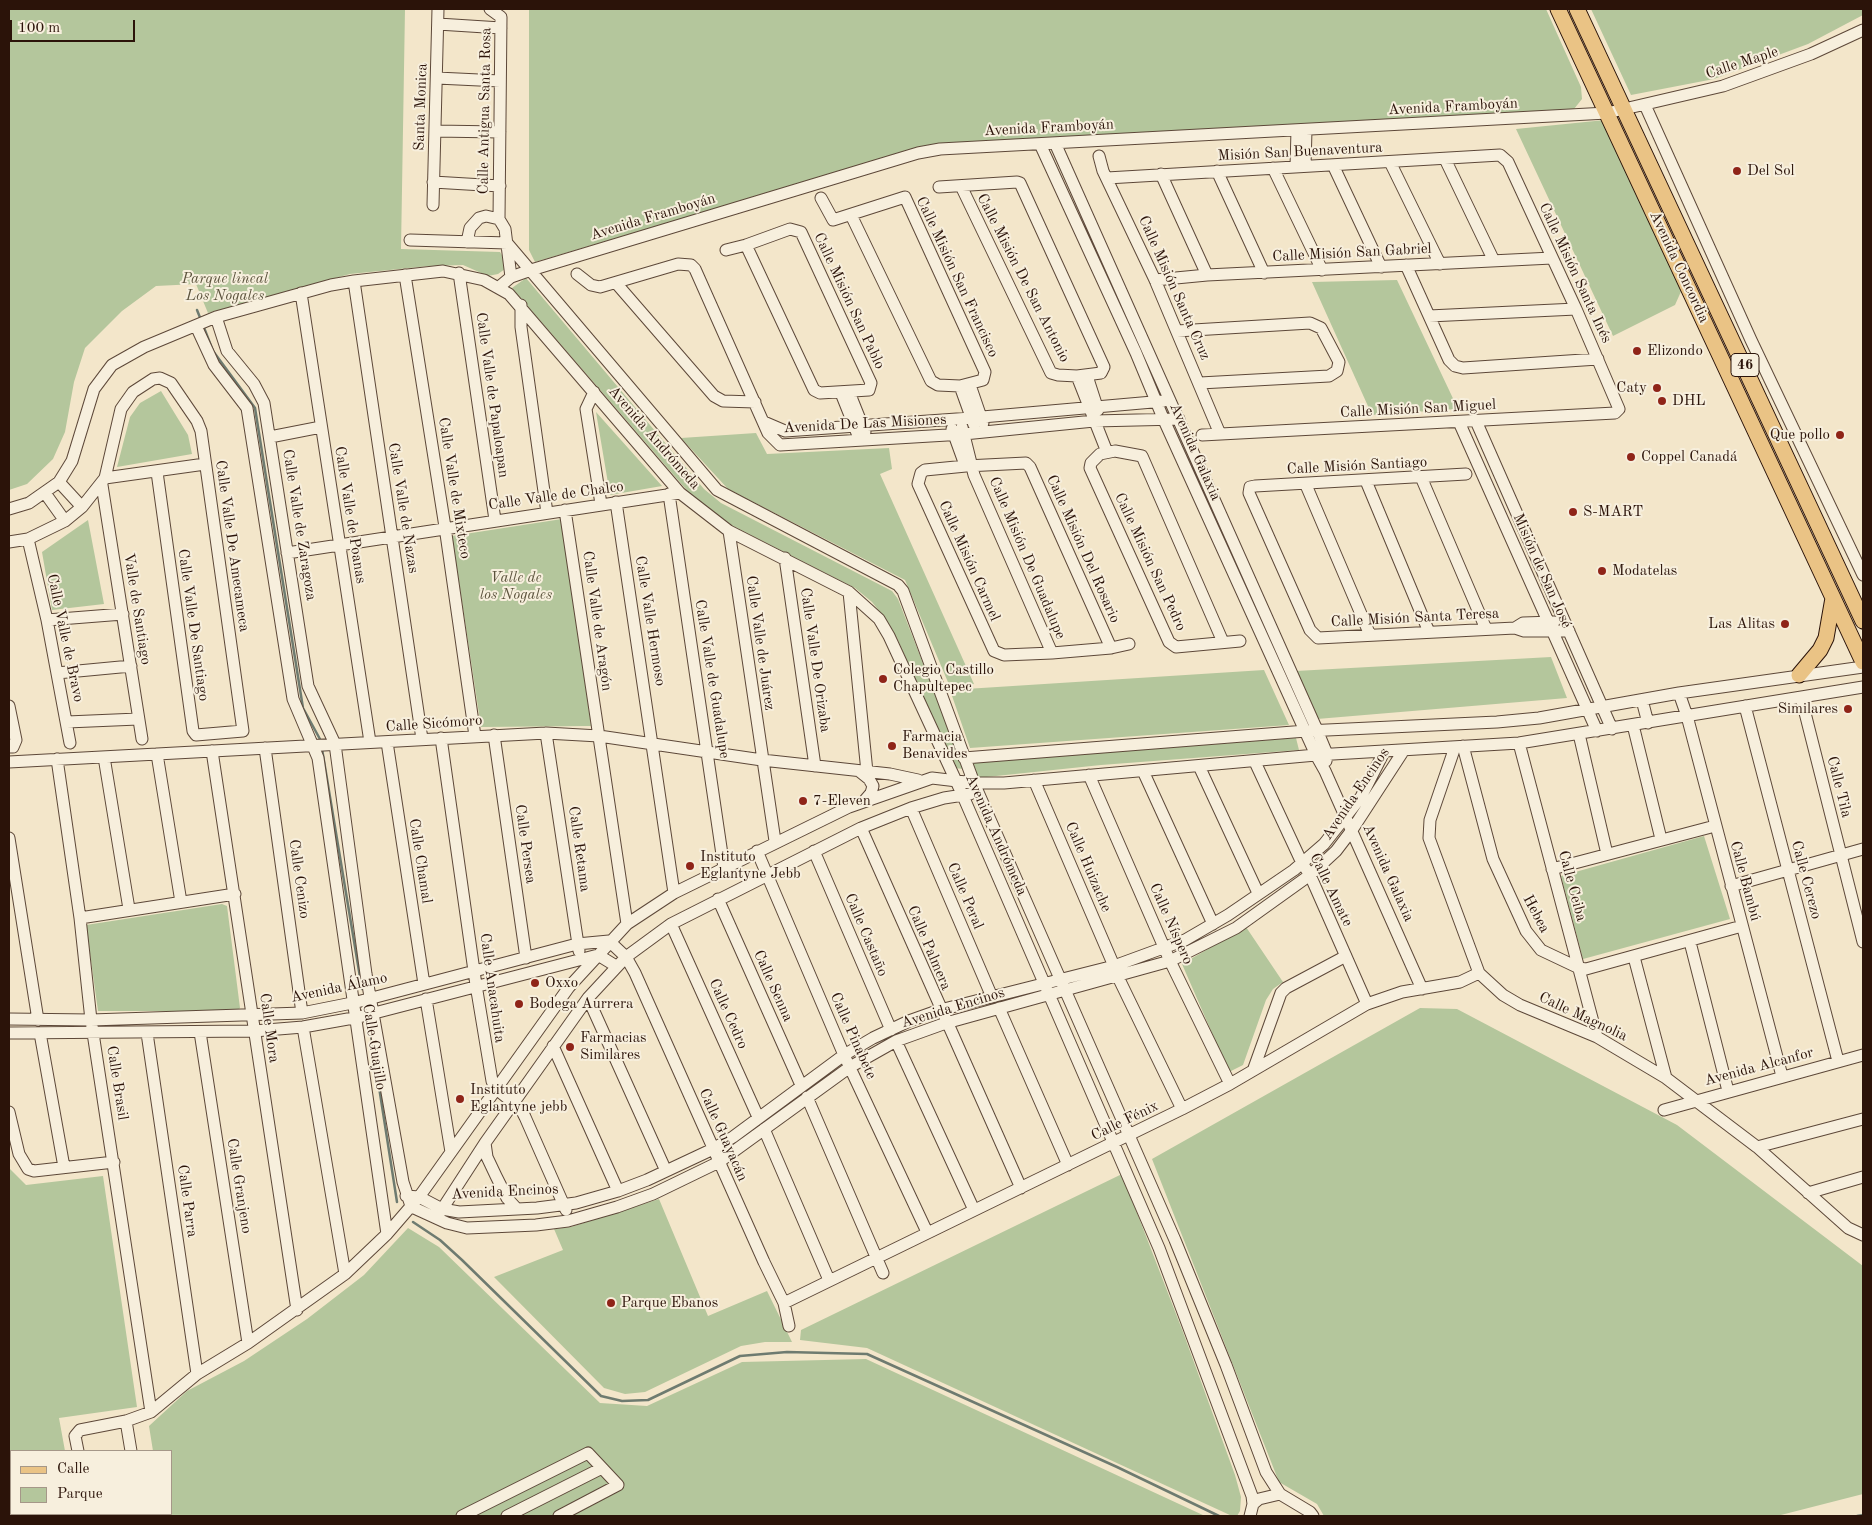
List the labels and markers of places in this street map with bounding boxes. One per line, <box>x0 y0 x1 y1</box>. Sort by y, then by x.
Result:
place label: Del Sol <box>1747 162 1795 180</box>
marker: Del Sol <box>1731 165 1743 177</box>
place label: Elizondo <box>1647 342 1703 360</box>
marker: Elizondo <box>1631 345 1643 357</box>
place label: Caty <box>1616 379 1647 397</box>
marker: Caty <box>1651 382 1663 394</box>
place label: DHL <box>1672 392 1706 410</box>
marker: DHL <box>1656 395 1668 407</box>
place label: Que pollo <box>1770 426 1830 444</box>
marker: Que pollo <box>1834 429 1846 441</box>
place label: Coppel Canadá <box>1641 448 1737 466</box>
marker: Coppel Canadá <box>1625 451 1637 463</box>
place label: S-MART <box>1583 503 1643 521</box>
marker: S-MART <box>1567 506 1579 518</box>
place label: Modatelas <box>1612 562 1677 580</box>
marker: Modatelas <box>1596 565 1608 577</box>
place label: Las Alitas <box>1708 615 1775 633</box>
marker: Las Alitas <box>1779 618 1791 630</box>
place label: Colegio Castillo Chapultepec <box>893 661 994 696</box>
marker: Colegio Castillo Chapultepec <box>877 673 889 685</box>
place label: Similares <box>1778 700 1838 718</box>
marker: Similares <box>1842 703 1854 715</box>
place label: Farmacia Benavides <box>902 728 968 763</box>
marker: Farmacia Benavides <box>886 740 898 752</box>
place label: 7-Eleven <box>813 792 871 810</box>
marker: 7-Eleven <box>797 795 809 807</box>
place label: Instituto Eglantyne Jebb <box>700 848 801 883</box>
marker: Instituto Eglantyne Jebb <box>684 860 696 872</box>
place label: Oxxo <box>545 974 578 992</box>
marker: Oxxo <box>529 977 541 989</box>
place label: Bodega Aurrera <box>529 995 633 1013</box>
marker: Bodega Aurrera <box>513 998 525 1010</box>
place label: Farmacias Similares <box>580 1029 647 1064</box>
marker: Farmacias Similares <box>564 1041 576 1053</box>
place label: Instituto Eglantyne jebb <box>470 1081 567 1116</box>
marker: Instituto Eglantyne jebb <box>454 1093 466 1105</box>
place label: Parque Ebanos <box>621 1294 718 1312</box>
marker: Parque Ebanos <box>605 1297 617 1309</box>

